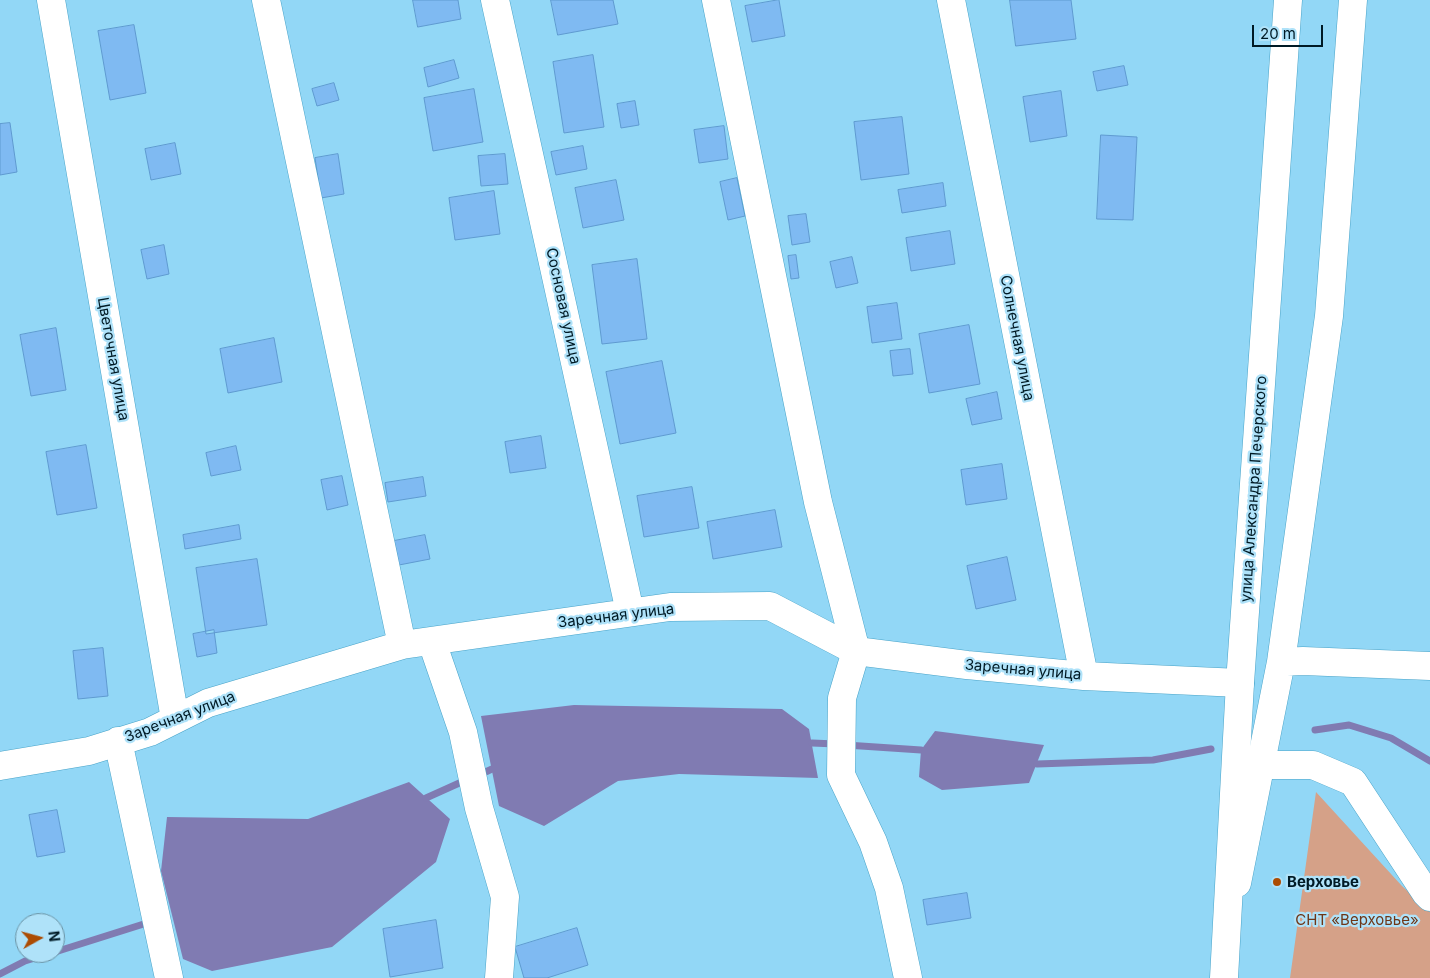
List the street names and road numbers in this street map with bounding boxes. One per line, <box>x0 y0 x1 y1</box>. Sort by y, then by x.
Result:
street label: Сосновая улица <box>542 246 584 366</box>
street label: Солнечная улица <box>996 274 1038 402</box>
street label: Цветочная улица <box>93 296 133 422</box>
street label: улица Александра Печерского <box>1237 375 1271 603</box>
street label: Заречная улица <box>557 600 675 632</box>
street label: Заречная улица <box>964 656 1082 684</box>
street label: Заречная улица <box>122 688 238 746</box>

